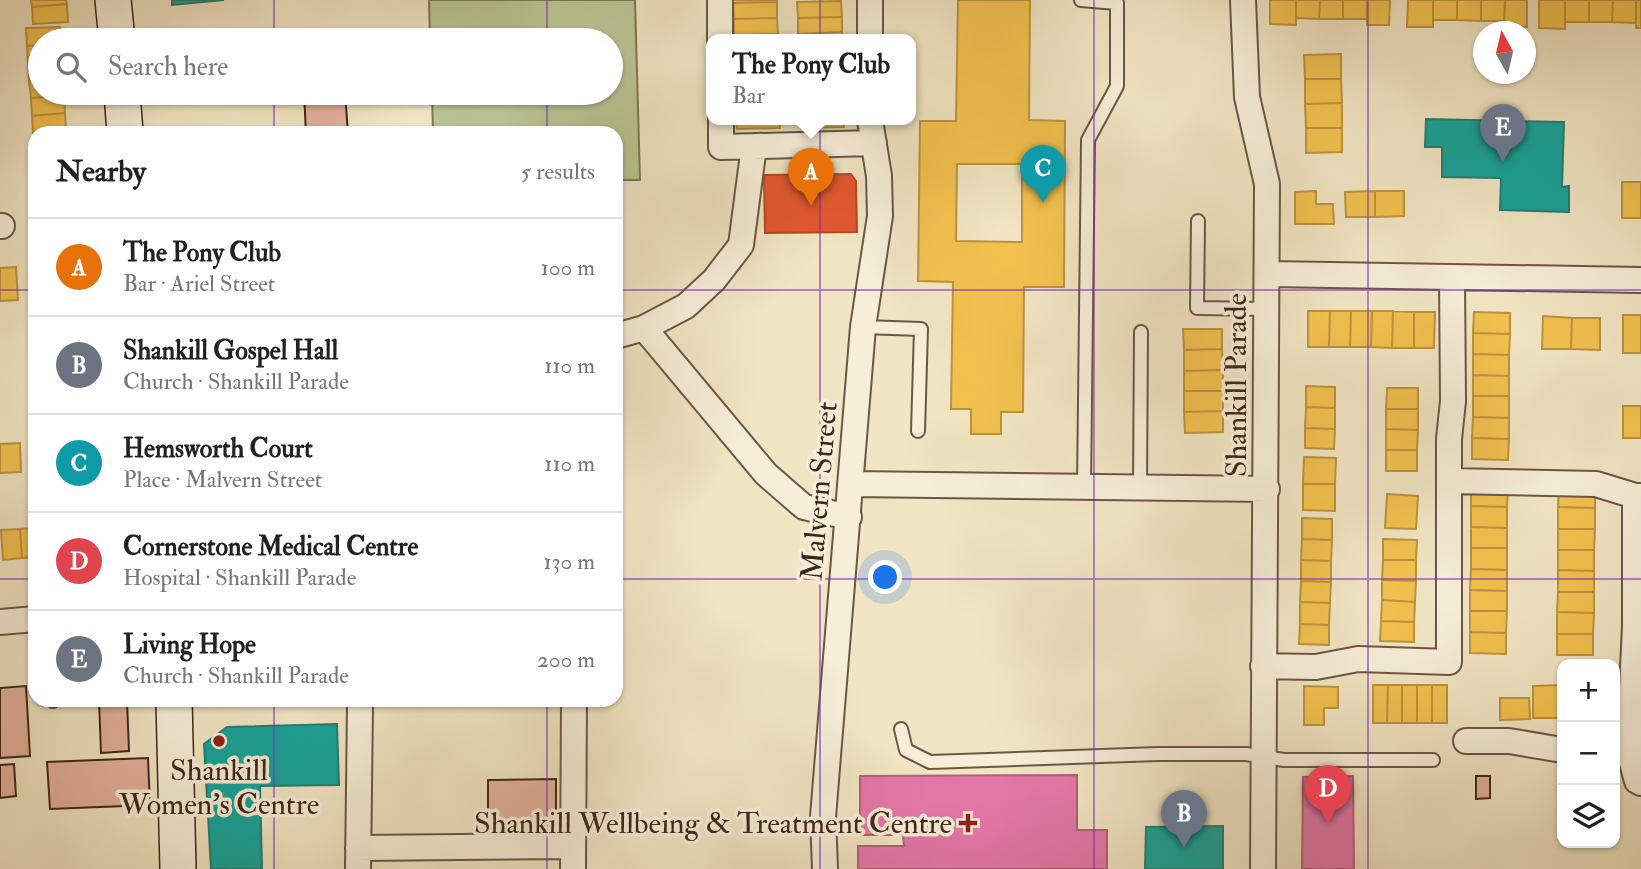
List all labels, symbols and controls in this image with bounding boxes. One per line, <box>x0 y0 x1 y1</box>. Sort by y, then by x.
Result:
north arrow <box>1473 21 1536 84</box>
search box <box>28 28 623 105</box>
popup <box>706 34 916 125</box>
icon: search <box>52 48 90 86</box>
text: The Pony Club <box>732 49 890 81</box>
text: Search here <box>108 51 228 83</box>
text: Bar <box>732 81 765 110</box>
pin: E <box>1480 104 1526 162</box>
pin: C <box>1020 145 1066 203</box>
pin: A <box>788 148 834 206</box>
text: Nearby <box>56 153 146 190</box>
text: 5 results <box>521 157 595 186</box>
text: The Pony Club <box>123 237 281 269</box>
text: A <box>72 253 86 282</box>
text: 100 m <box>541 253 595 282</box>
text: Bar · Ariel Street <box>123 269 275 298</box>
street label: Shankill Parade <box>1218 293 1255 477</box>
text: Shankill Gospel Hall <box>123 335 338 367</box>
text: B <box>71 351 87 380</box>
text: 110 m <box>544 351 595 380</box>
text: Church · Shankill Parade <box>123 367 349 396</box>
street label: Malvern Street <box>793 400 846 582</box>
text: Hemsworth Court <box>123 433 313 465</box>
text: C <box>71 449 87 478</box>
text: 110 m <box>544 449 595 478</box>
text: Place · Malvern Street <box>123 465 322 494</box>
text: Cornerstone Medical Centre <box>123 531 418 563</box>
text: D <box>70 547 88 576</box>
text: 130 m <box>543 547 595 576</box>
your location <box>868 560 902 594</box>
text: Hospital · Shankill Parade <box>123 563 356 592</box>
text: Living Hope <box>123 629 256 661</box>
text: E <box>71 645 87 674</box>
text: 200 m <box>537 645 595 674</box>
map controls <box>1557 659 1620 848</box>
button: + <box>1557 659 1620 722</box>
text: Church · Shankill Parade <box>123 661 349 690</box>
button: − <box>1557 722 1620 785</box>
marker: Shankill Women's Centre <box>211 733 227 749</box>
place label: Shankill Women's Centre <box>118 752 319 823</box>
pin: D <box>1305 765 1351 823</box>
button: layers <box>1557 785 1620 848</box>
pin: B <box>1161 790 1207 848</box>
place label: Shankill Wellbeing & Treatment Centre <box>474 805 952 842</box>
marker: Shankill Wellbeing & Treatment Centre <box>958 813 978 833</box>

